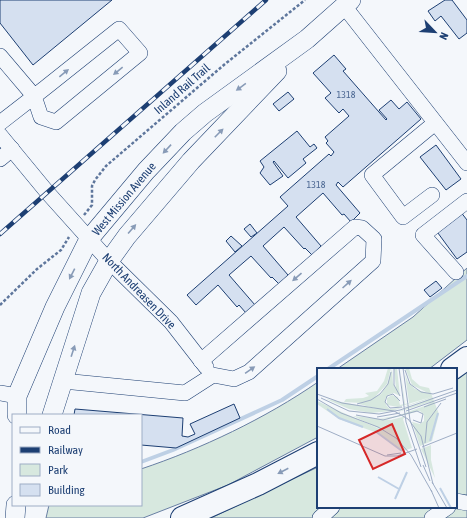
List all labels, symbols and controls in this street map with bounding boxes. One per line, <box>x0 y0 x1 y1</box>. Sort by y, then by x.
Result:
north arrow <box>415 12 455 52</box>
text: N <box>437 31 451 42</box>
street label: Inland Rail Trail <box>151 60 213 117</box>
one-way arrow <box>113 67 124 76</box>
one-way arrow <box>59 68 70 77</box>
one-way arrow <box>236 83 247 91</box>
house number: 1318 <box>337 89 356 100</box>
one-way arrow <box>214 128 224 138</box>
one-way arrow <box>162 144 172 154</box>
street label: West Mission Avenue <box>89 159 159 239</box>
house number: 1318 <box>307 179 326 190</box>
one-way arrow <box>127 225 136 234</box>
street label: North Andreasen Drive <box>99 250 179 332</box>
one-way arrow <box>69 268 75 280</box>
one-way arrow <box>291 273 302 282</box>
one-way arrow <box>342 280 352 289</box>
one-way arrow <box>70 344 76 356</box>
one-way arrow <box>244 366 255 374</box>
inset map <box>317 368 457 508</box>
legend <box>12 414 142 506</box>
text: Road <box>48 423 71 437</box>
text: Railway <box>48 443 83 457</box>
text: Park <box>48 463 69 477</box>
one-way arrow <box>278 468 289 474</box>
text: Building <box>48 483 86 497</box>

